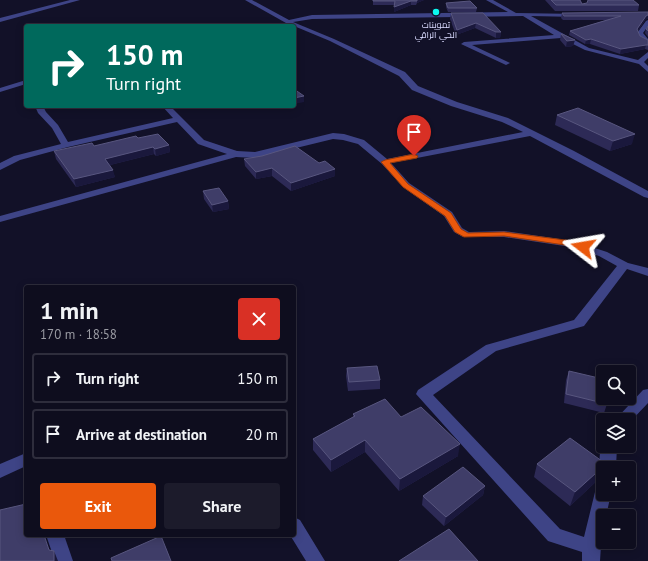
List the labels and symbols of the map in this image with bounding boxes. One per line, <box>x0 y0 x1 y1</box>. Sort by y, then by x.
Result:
marker: تموينات الحي الراقي <box>431 7 441 17</box>
place label: تموينات الحي الراقي <box>415 19 457 42</box>
pin <box>397 115 431 156</box>
position arrow <box>562 226 604 268</box>

